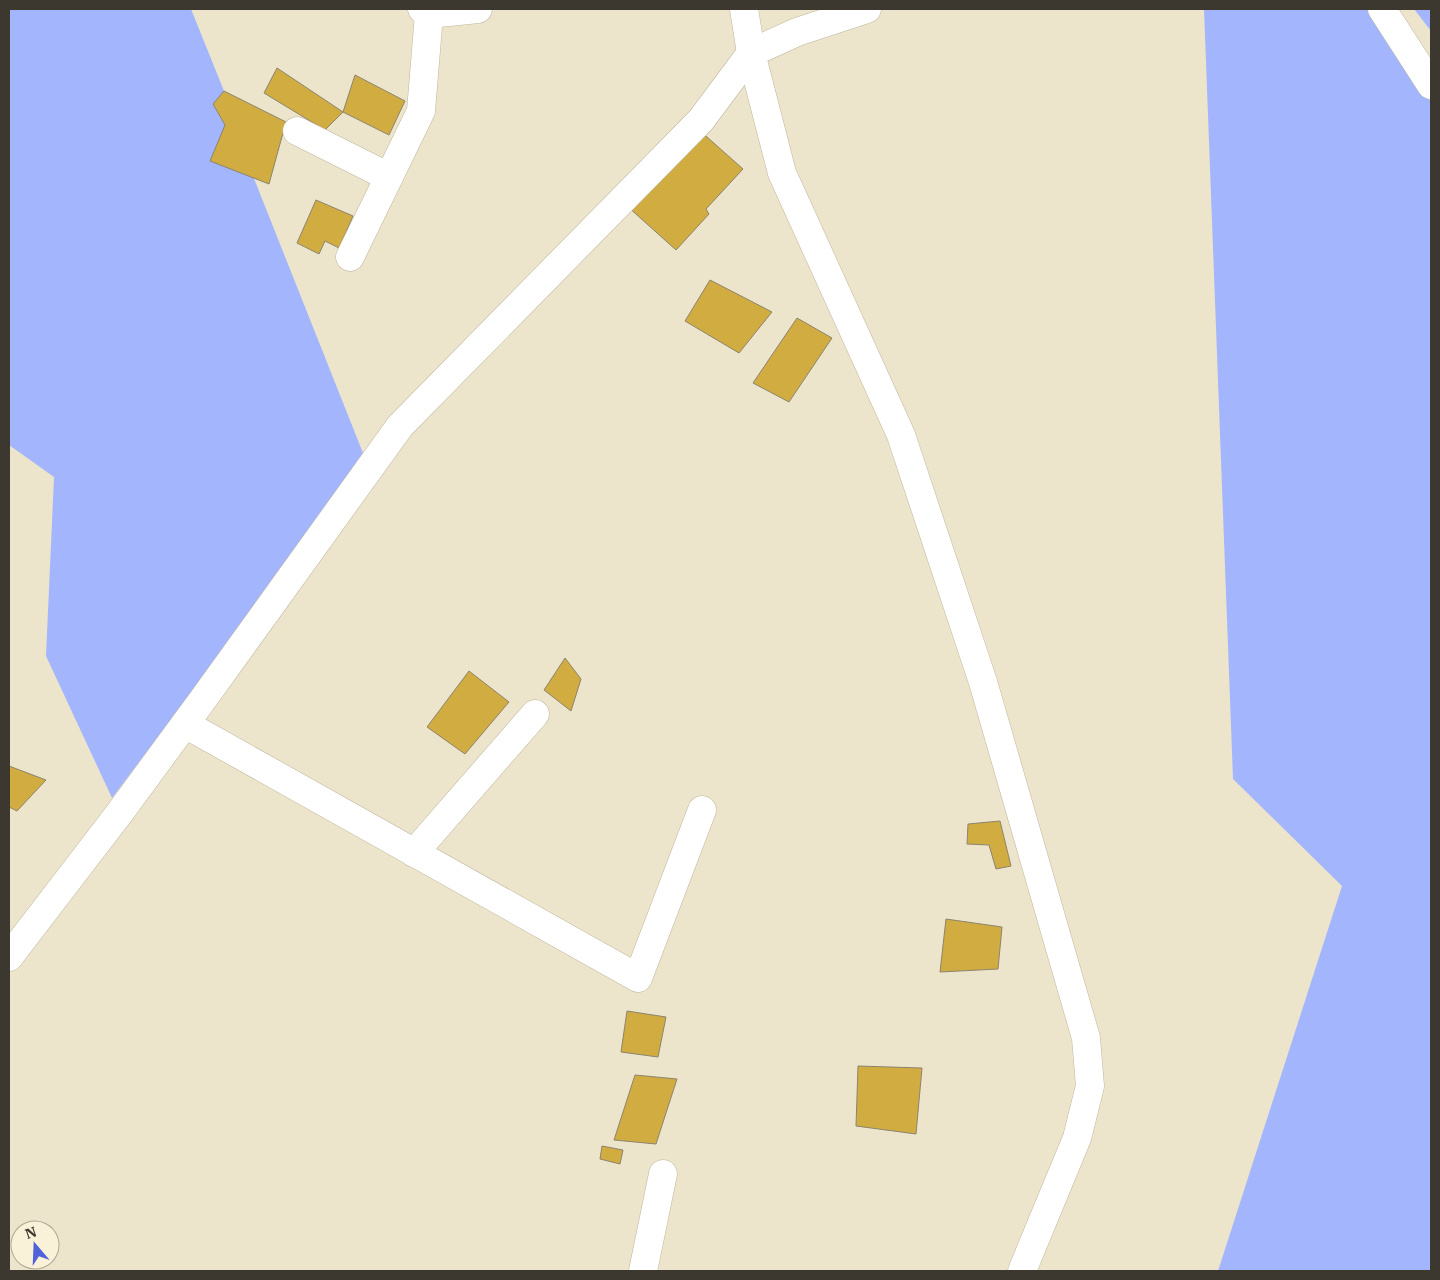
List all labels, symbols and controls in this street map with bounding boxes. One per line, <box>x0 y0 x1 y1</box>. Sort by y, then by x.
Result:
north arrow <box>10 1220 60 1270</box>
text: N <box>23 1222 39 1243</box>

